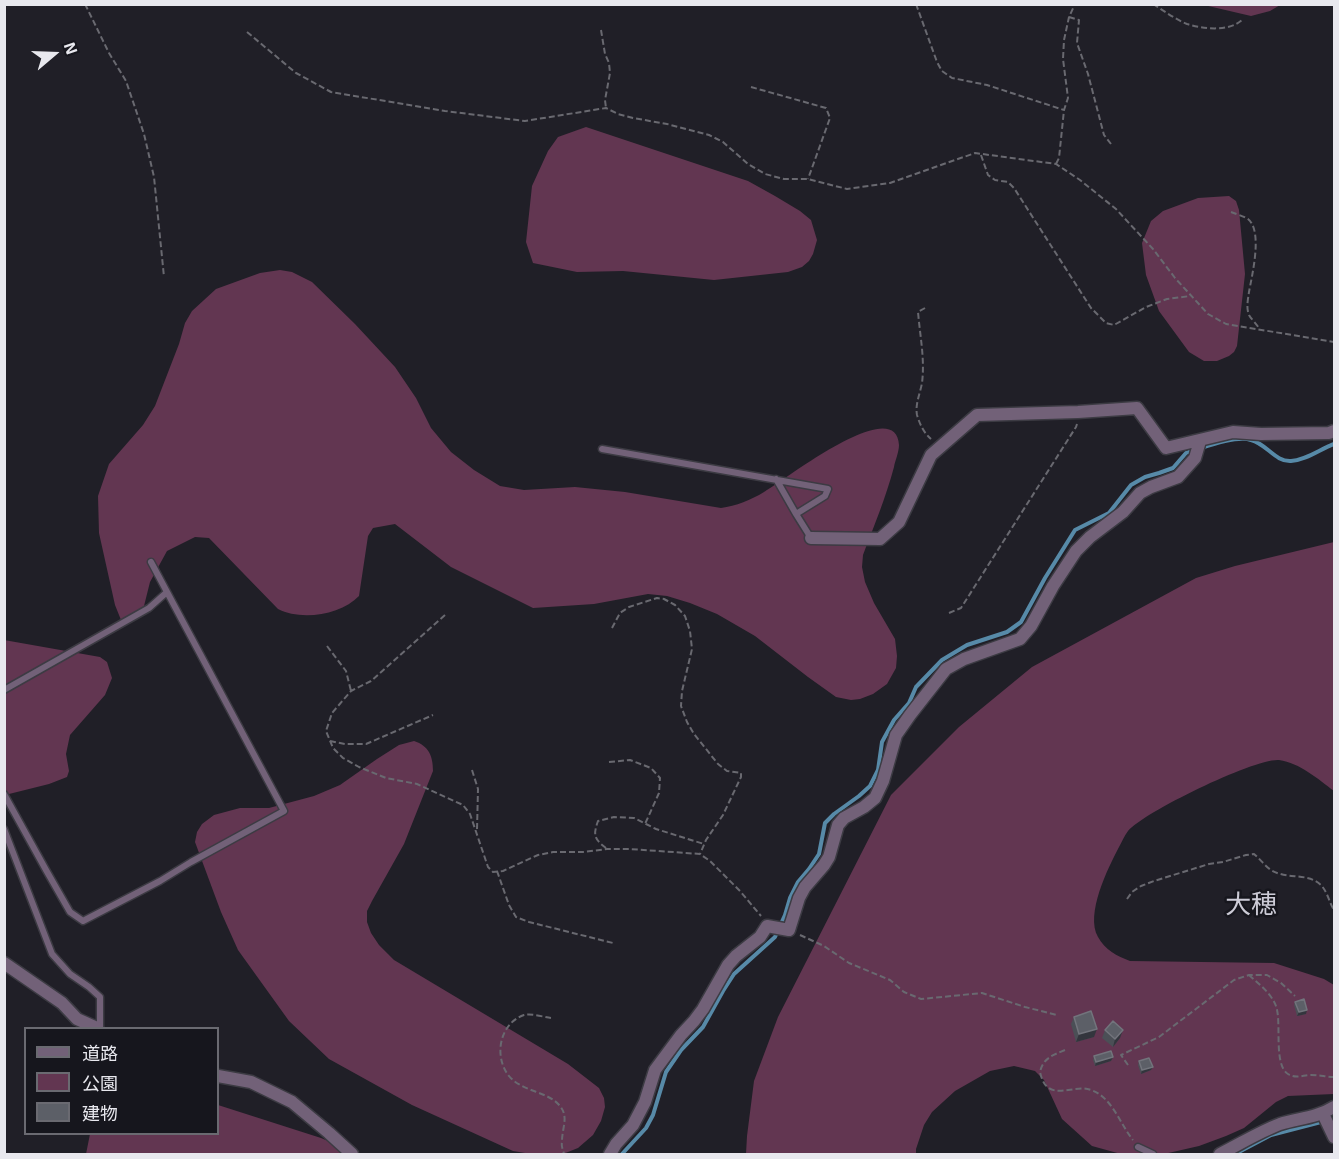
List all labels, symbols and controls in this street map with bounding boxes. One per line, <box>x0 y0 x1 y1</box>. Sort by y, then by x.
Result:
north arrow <box>24 24 84 84</box>
text: N <box>61 39 82 57</box>
district label: 大穂 <box>1225 888 1277 920</box>
legend <box>24 1027 219 1135</box>
text: 道路 <box>82 1042 118 1064</box>
text: 公園 <box>82 1072 118 1094</box>
text: 建物 <box>82 1102 118 1124</box>

